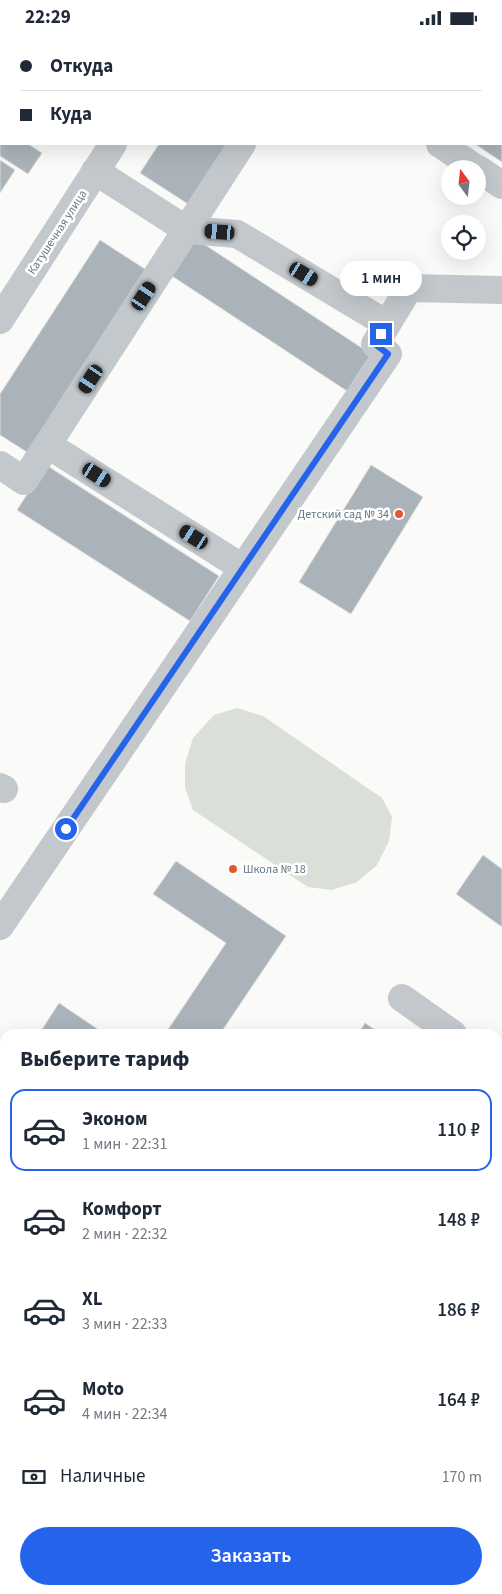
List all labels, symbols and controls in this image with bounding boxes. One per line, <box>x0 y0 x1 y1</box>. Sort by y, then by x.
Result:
text: 22:29 <box>25 4 71 31</box>
text: Откуда <box>50 53 113 80</box>
text: Куда <box>50 101 92 128</box>
north arrow <box>441 160 486 205</box>
map controls <box>441 160 486 260</box>
street label: Катушечная улица <box>24 187 91 278</box>
button: locate <box>441 215 486 260</box>
car <box>204 223 235 241</box>
car <box>287 260 320 288</box>
callout: 1 мин <box>340 261 422 297</box>
text: 1 мин <box>361 267 401 289</box>
car <box>129 279 158 313</box>
route end <box>370 323 392 345</box>
car <box>76 362 105 396</box>
car <box>80 461 113 489</box>
place label: Детский сад № 34 <box>297 506 389 523</box>
marker: Детский сад № 34 <box>393 508 405 520</box>
car <box>177 523 210 551</box>
route start <box>55 818 77 840</box>
place label: Школа № 18 <box>243 861 306 878</box>
marker: Школа № 18 <box>227 863 239 875</box>
text: Выберите тариф <box>20 1043 190 1075</box>
text: Эконом <box>82 1106 148 1133</box>
icon: car <box>22 1108 67 1153</box>
text: 110 ₽ <box>437 1117 480 1144</box>
text: 1 мин · 22:31 <box>82 1133 168 1155</box>
text: Комфорт <box>82 1196 162 1223</box>
icon: car <box>22 1198 67 1243</box>
text: 148 ₽ <box>437 1207 480 1234</box>
text: 2 мин · 22:32 <box>82 1223 168 1245</box>
text: XL <box>82 1286 103 1313</box>
icon: car <box>22 1288 67 1333</box>
text: 186 ₽ <box>437 1297 480 1324</box>
text: 3 мин · 22:33 <box>82 1313 168 1335</box>
text: Moto <box>82 1376 124 1403</box>
icon: car <box>22 1378 67 1423</box>
text: 164 ₽ <box>437 1387 480 1414</box>
text: 4 мин · 22:34 <box>82 1403 168 1425</box>
icon: cash <box>20 1463 48 1491</box>
text: Наличные <box>60 1463 145 1490</box>
text: 170 m <box>442 1466 482 1488</box>
button: Заказать <box>20 1527 482 1585</box>

